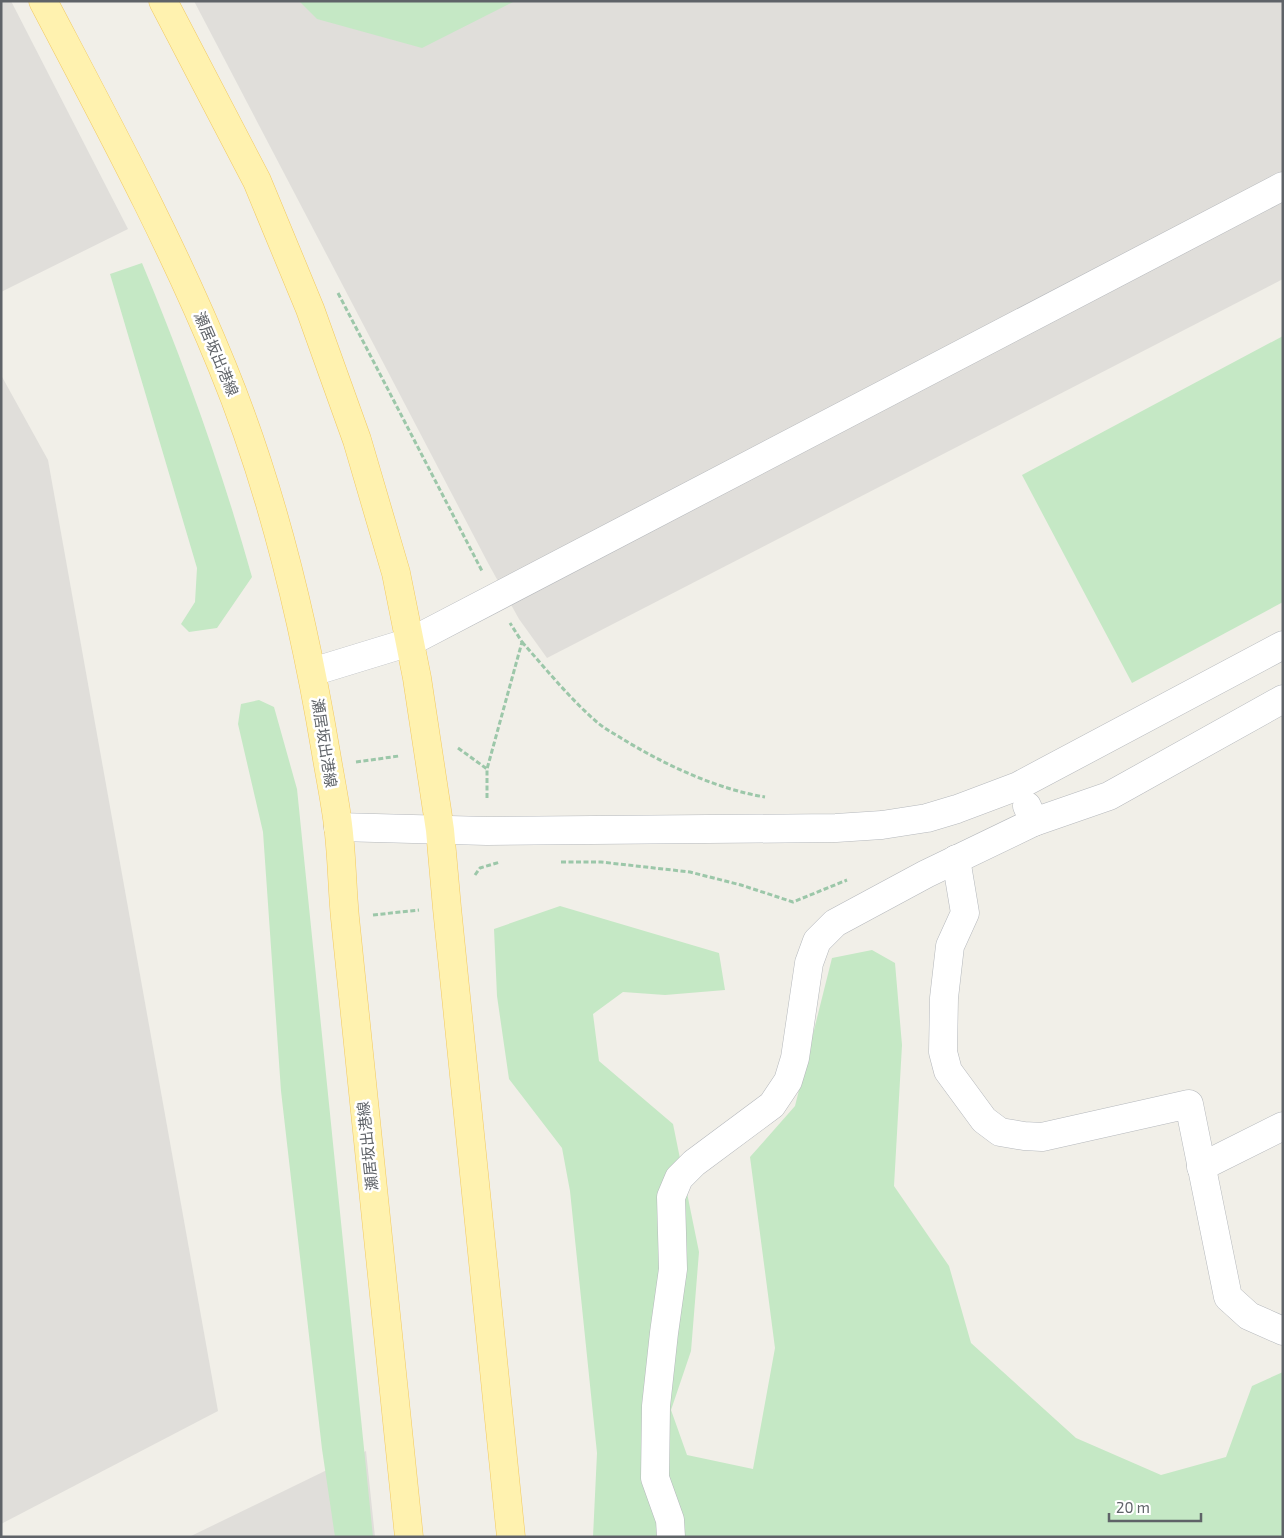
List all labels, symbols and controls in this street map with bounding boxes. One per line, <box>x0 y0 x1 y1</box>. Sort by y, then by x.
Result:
street label: 瀬居坂出港線 <box>191 309 243 399</box>
street label: 瀬居坂出港線 <box>309 697 341 789</box>
street label: 瀬居坂出港線 <box>353 1100 381 1192</box>
scale bar <box>1109 1490 1202 1522</box>
text: 20 m <box>1116 1498 1150 1516</box>

